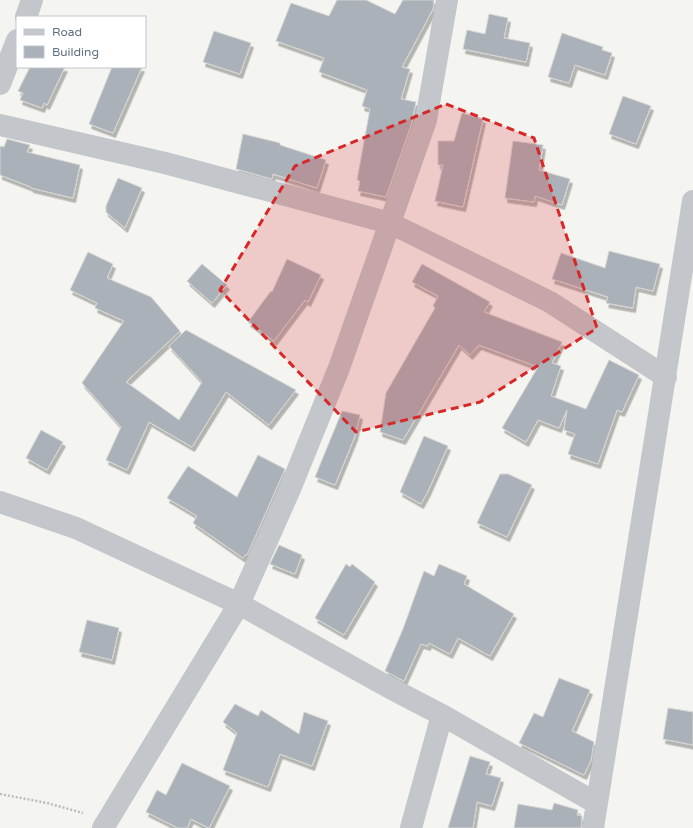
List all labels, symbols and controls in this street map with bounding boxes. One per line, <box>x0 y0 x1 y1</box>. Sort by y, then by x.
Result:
legend <box>16 16 146 68</box>
text: Road <box>52 25 82 39</box>
text: Building <box>52 45 99 59</box>

